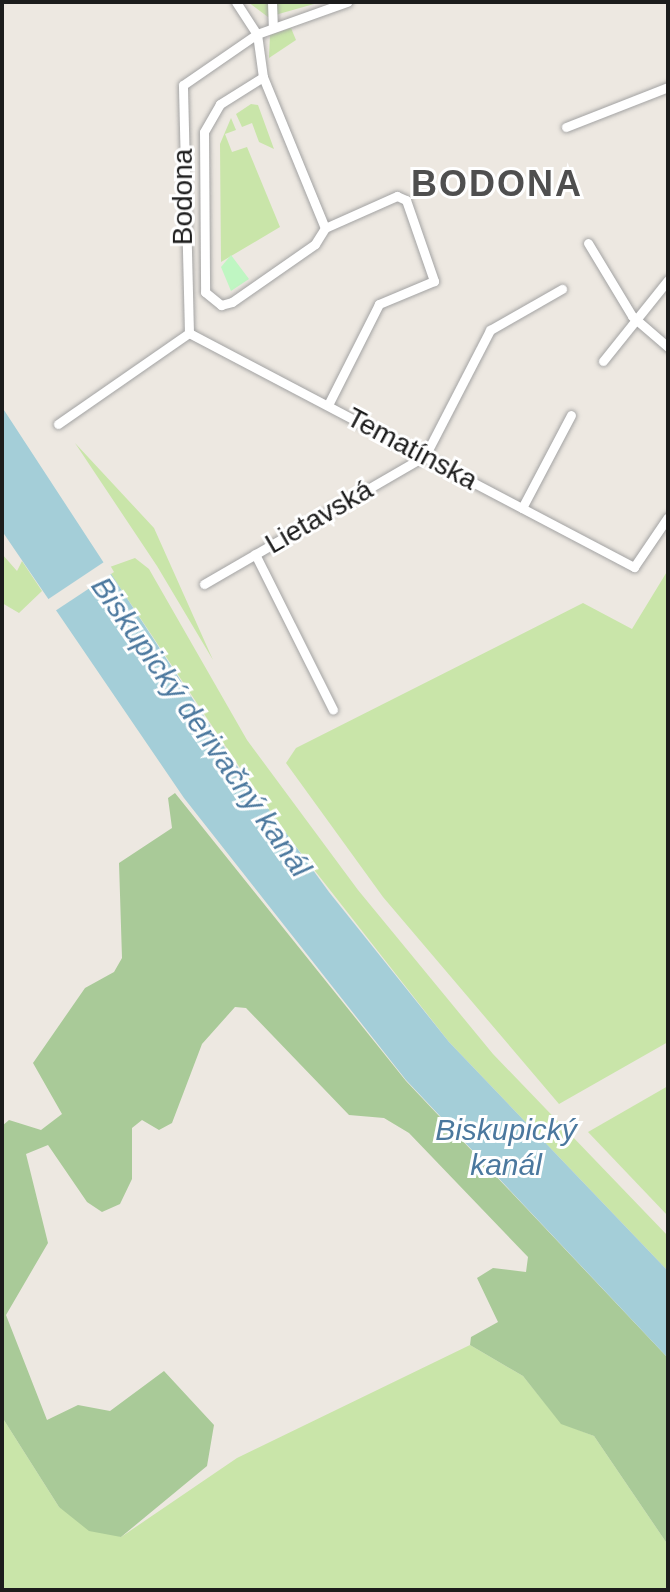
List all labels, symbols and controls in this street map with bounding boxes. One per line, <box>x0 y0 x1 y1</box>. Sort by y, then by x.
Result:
street label: Bodona <box>166 149 200 245</box>
district label: BODONA <box>411 162 583 206</box>
street label: Tematínska <box>341 401 483 497</box>
street label: Lietavská <box>259 473 379 561</box>
water label: Biskupický derivačný kanál <box>83 570 319 884</box>
water label: Biskupický kanál <box>435 1112 577 1182</box>

